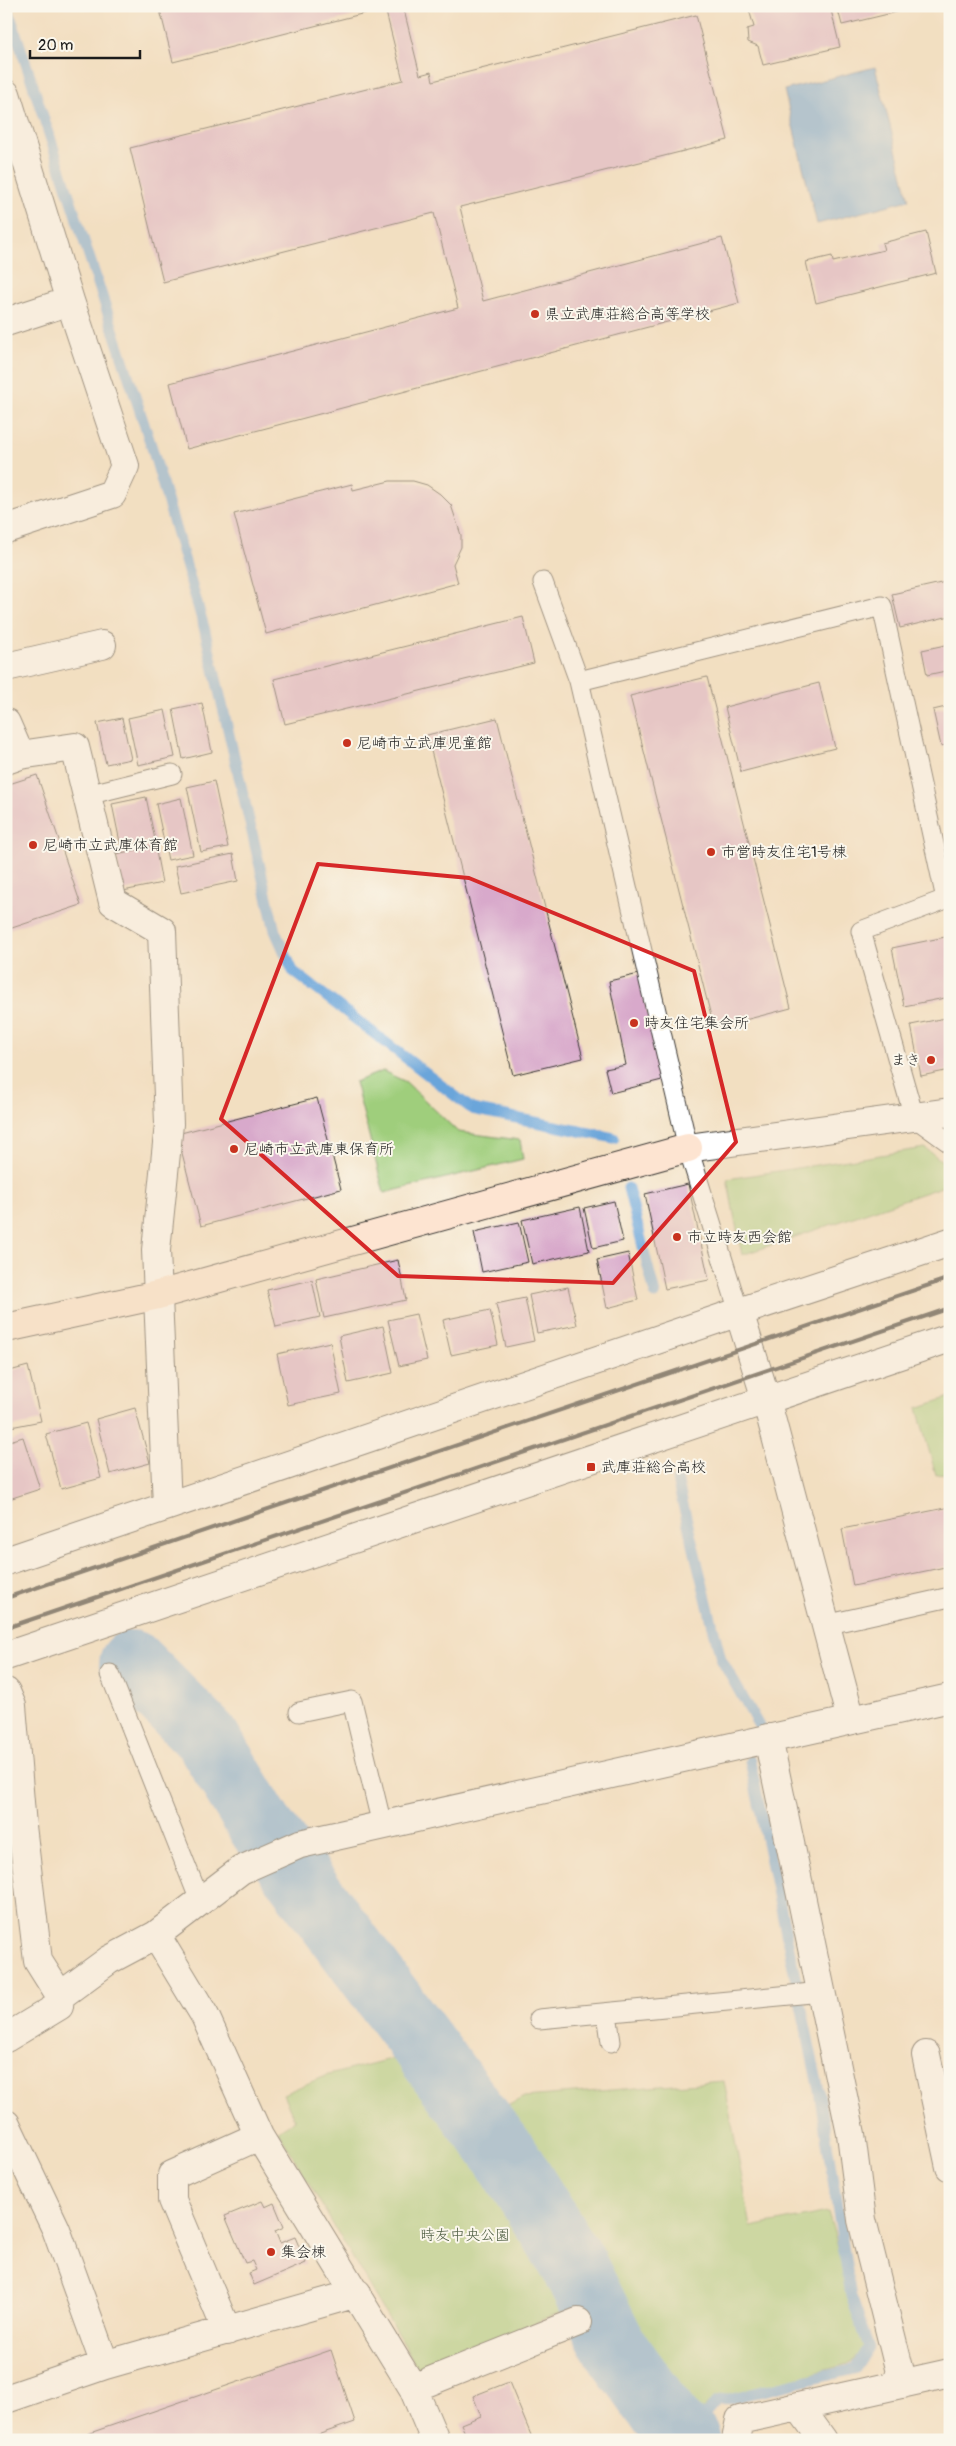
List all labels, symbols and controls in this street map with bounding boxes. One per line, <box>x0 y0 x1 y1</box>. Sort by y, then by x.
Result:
scale bar <box>30 28 140 60</box>
text: 20 m <box>38 36 73 55</box>
place label: 県立武庫荘総合高等学校 <box>545 305 710 324</box>
marker: 県立武庫荘総合高等学校 <box>529 308 541 320</box>
place label: 尼崎市立武庫児童館 <box>357 734 492 753</box>
marker: 尼崎市立武庫児童館 <box>341 737 353 749</box>
place label: 尼崎市立武庫体育館 <box>43 836 178 855</box>
marker: 尼崎市立武庫体育館 <box>27 839 39 851</box>
place label: 市営時友住宅1号棟 <box>721 843 847 862</box>
marker: 市営時友住宅1号棟 <box>705 846 717 858</box>
place label: 時友住宅集会所 <box>644 1014 749 1033</box>
marker: 時友住宅集会所 <box>628 1017 640 1029</box>
place label: まき <box>891 1051 921 1070</box>
marker: まき <box>925 1054 937 1066</box>
place label: 尼崎市立武庫東保育所 <box>244 1140 394 1159</box>
marker: 尼崎市立武庫東保育所 <box>228 1143 240 1155</box>
place label: 市立時友西会館 <box>687 1228 792 1247</box>
marker: 市立時友西会館 <box>671 1231 683 1243</box>
place label: 武庫荘総合高校 <box>601 1458 706 1477</box>
marker: 武庫荘総合高校 <box>585 1461 597 1473</box>
park label: 時友中央公園 <box>420 2226 510 2245</box>
place label: 集会棟 <box>281 2243 326 2262</box>
marker: 集会棟 <box>265 2246 277 2258</box>

